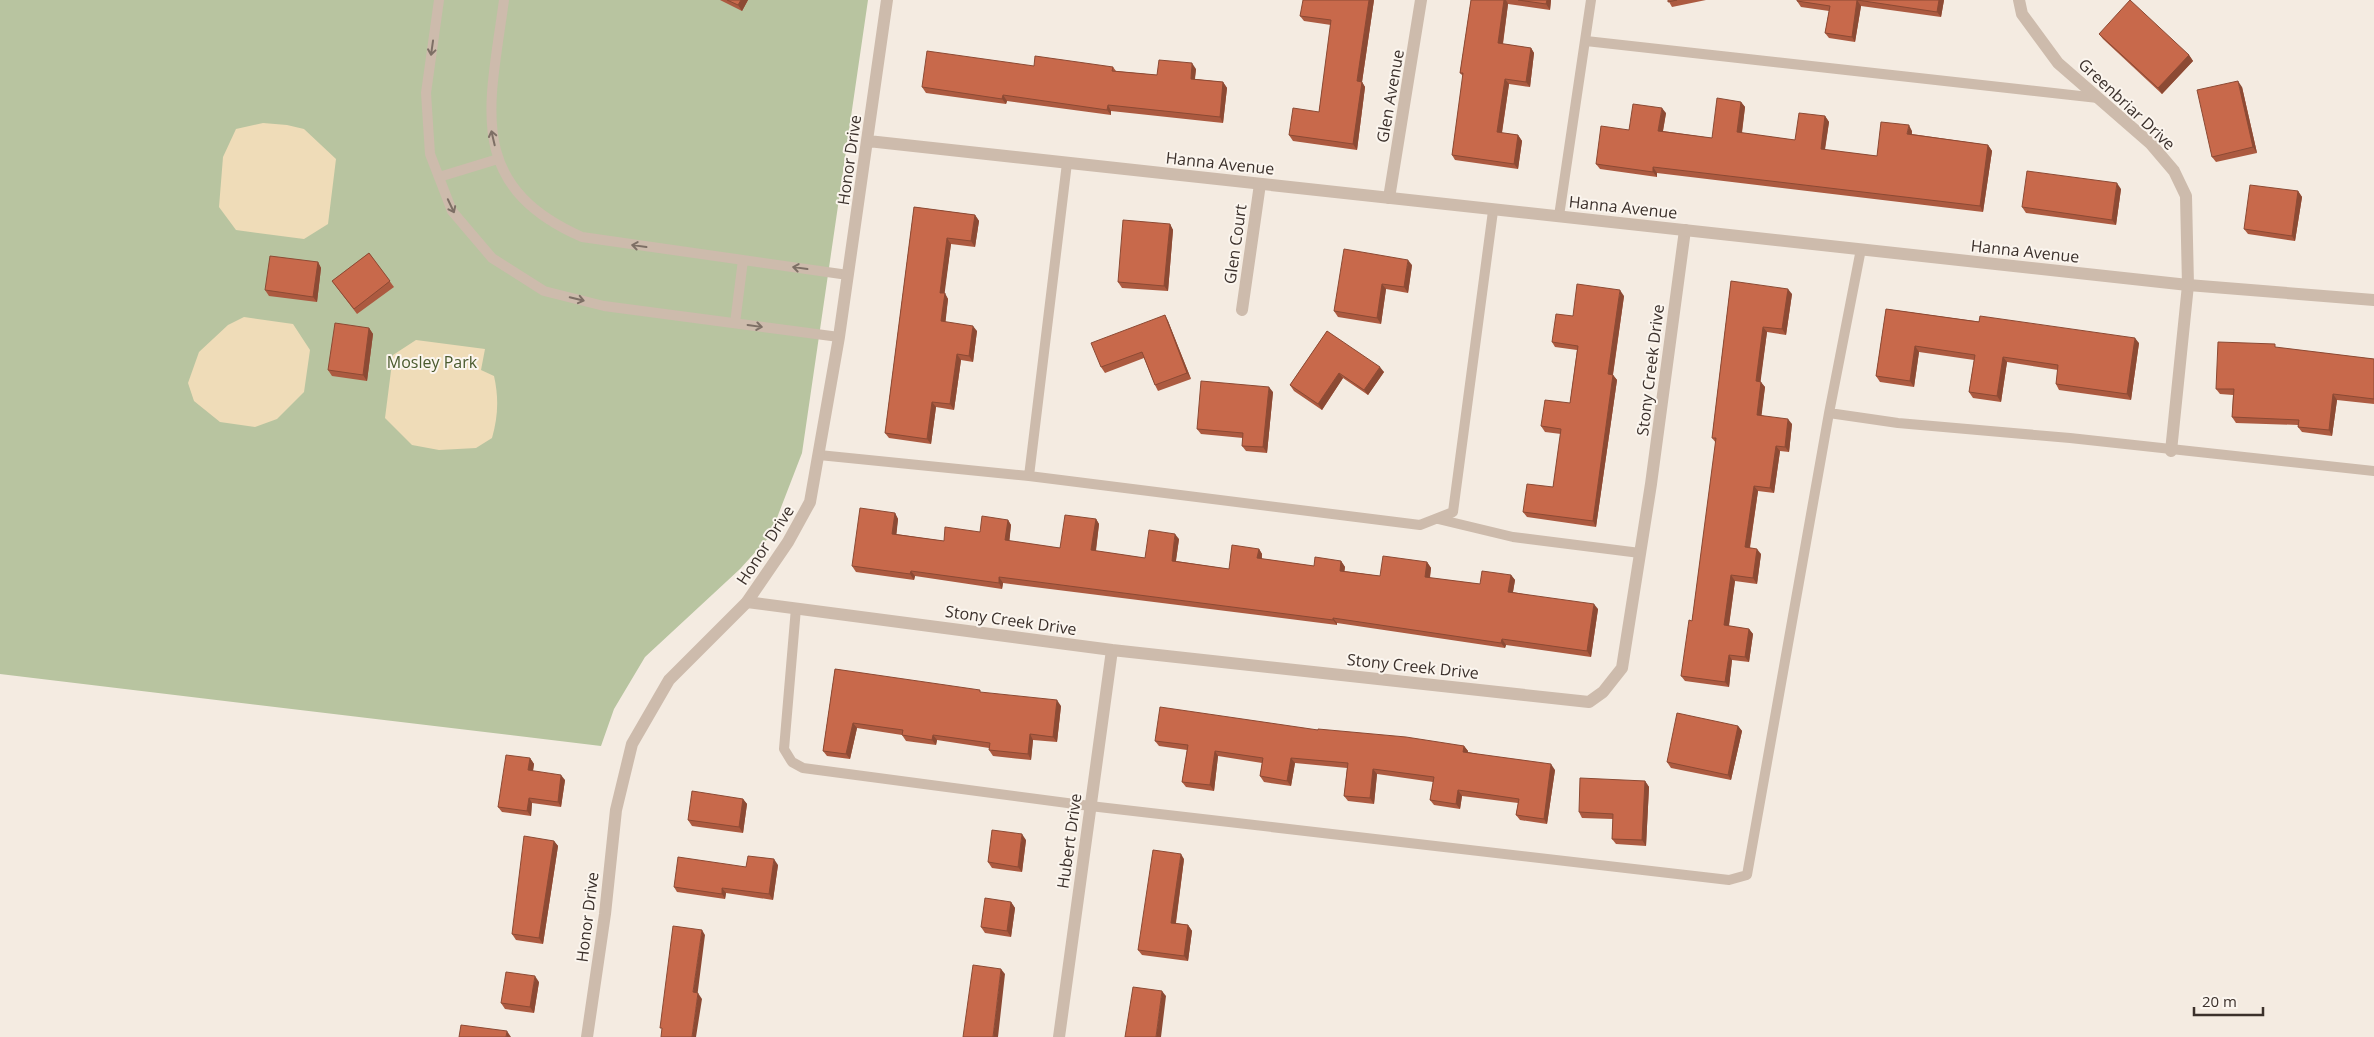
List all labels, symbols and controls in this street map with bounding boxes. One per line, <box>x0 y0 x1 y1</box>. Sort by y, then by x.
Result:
one-way arrow <box>427 40 437 56</box>
street label: Glen Avenue <box>1371 48 1409 144</box>
street label: Greenbriar Drive <box>2074 53 2180 155</box>
street label: Honor Drive <box>832 114 866 206</box>
one-way arrow <box>488 130 497 146</box>
street label: Hanna Avenue <box>1165 146 1275 180</box>
street label: Hanna Avenue <box>1568 190 1678 224</box>
one-way arrow <box>446 198 456 213</box>
street label: Glen Court <box>1219 202 1252 285</box>
street label: Hanna Avenue <box>1970 234 2080 268</box>
one-way arrow <box>631 241 647 251</box>
one-way arrow <box>792 263 808 273</box>
one-way arrow <box>569 295 585 304</box>
street label: Stony Creek Drive <box>1631 303 1669 437</box>
one-way arrow <box>747 321 763 331</box>
park label: Mosley Park <box>387 351 478 373</box>
street label: Honor Drive <box>731 501 799 589</box>
street label: Stony Creek Drive <box>944 600 1078 640</box>
street label: Stony Creek Drive <box>1346 648 1480 684</box>
street label: Hubert Drive <box>1051 792 1087 890</box>
street label: Honor Drive <box>571 871 603 963</box>
scale bar <box>2194 984 2263 1016</box>
text: 20 m <box>2202 991 2237 1011</box>

